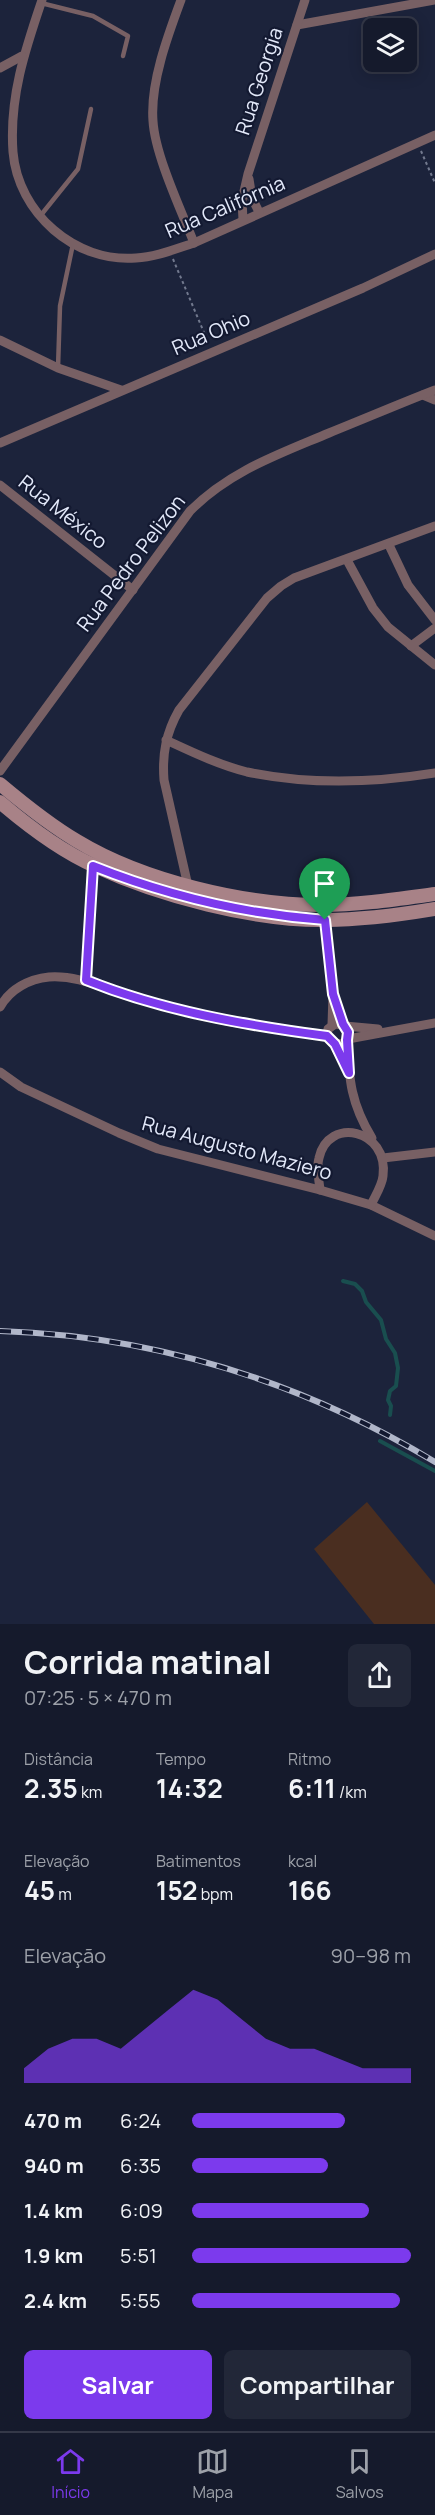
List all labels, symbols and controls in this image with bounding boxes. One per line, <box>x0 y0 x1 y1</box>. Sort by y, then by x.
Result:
map controls <box>363 18 417 72</box>
button: layers <box>363 18 417 72</box>
street label: Rua Georgia <box>228 24 289 138</box>
street label: Rua Califórnia <box>161 169 289 244</box>
street label: Rua Ohio <box>168 304 254 361</box>
street label: Rua México <box>13 468 113 555</box>
street label: Rua Pedro Pelizon <box>70 489 191 637</box>
pin <box>299 858 350 920</box>
icon: arrive <box>308 867 341 900</box>
street label: Rua Augusto Maziero <box>139 1109 335 1186</box>
text: Corrida matinal <box>24 1639 271 1684</box>
button: share <box>348 1644 411 1707</box>
text: 07:25 · 5 × 470 m <box>24 1684 172 1711</box>
text: Distância <box>24 1748 93 1770</box>
text: Tempo <box>156 1748 206 1770</box>
text: Ritmo <box>288 1748 331 1770</box>
text: 2.35 <box>24 1770 78 1806</box>
text: 14:32 <box>156 1770 223 1806</box>
text: 6:11 <box>288 1770 336 1806</box>
text: km <box>78 1781 102 1803</box>
text: /km <box>336 1781 367 1803</box>
text: Elevação <box>24 1850 90 1872</box>
text: Batimentos <box>156 1850 241 1872</box>
text: kcal <box>288 1850 317 1872</box>
text: 45 <box>24 1872 55 1908</box>
text: 152 <box>156 1872 197 1908</box>
text: 166 <box>288 1872 332 1908</box>
text: m <box>55 1883 72 1905</box>
text: bpm <box>197 1883 233 1905</box>
text: Elevação <box>24 1942 106 1969</box>
text: 90–98 m <box>331 1942 411 1969</box>
text: 470 m <box>24 2107 82 2134</box>
text: 6:24 <box>120 2107 161 2134</box>
text: 940 m <box>24 2152 84 2179</box>
text: 6:35 <box>120 2152 161 2179</box>
text: 1.4 km <box>24 2197 83 2224</box>
text: 6:09 <box>120 2197 163 2224</box>
text: 1.9 km <box>24 2242 83 2269</box>
text: 5:51 <box>120 2242 157 2269</box>
text: 2.4 km <box>24 2287 87 2314</box>
text: 5:55 <box>120 2287 161 2314</box>
button: Salvar <box>24 2350 212 2419</box>
button: Compartilhar <box>224 2350 411 2419</box>
tab: Início <box>51 2445 90 2503</box>
tab: Mapa <box>193 2445 233 2503</box>
tab: Salvos <box>336 2445 384 2503</box>

